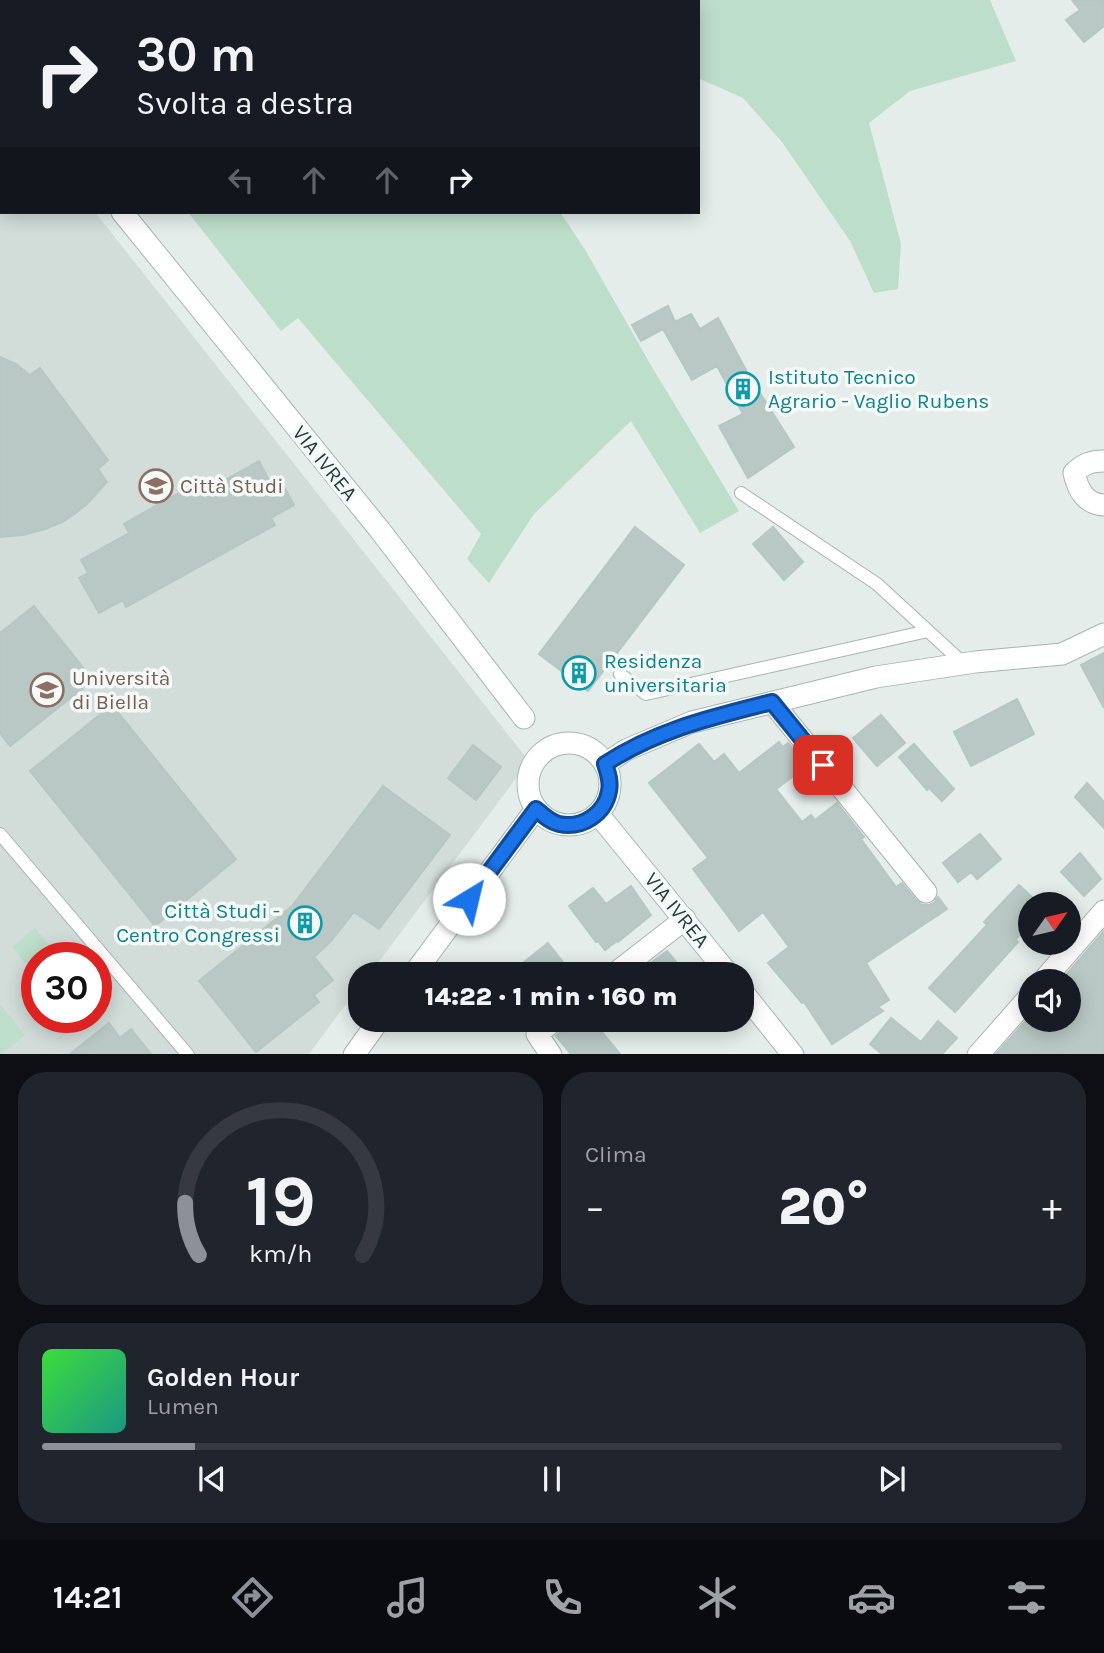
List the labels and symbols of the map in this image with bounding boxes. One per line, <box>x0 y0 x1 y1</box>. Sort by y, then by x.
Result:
place label: Istituto Tecnico Agrario - Vaglio Rubens <box>768 365 989 413</box>
building icon: Istituto Tecnico Agrario - Vaglio Rubens <box>724 370 762 408</box>
street label: VIA IVREA <box>288 421 362 505</box>
school or university icon: Città Studi <box>137 467 175 505</box>
place label: Città Studi <box>180 474 283 498</box>
place label: Residenza universitaria <box>604 649 727 697</box>
building icon: Residenza universitaria <box>560 654 598 692</box>
place label: Università di Biella <box>72 666 170 714</box>
school or university icon: Università di Biella <box>28 671 66 709</box>
pin <box>793 735 853 795</box>
position arrow <box>432 862 506 936</box>
street label: VIA IVREA <box>640 868 714 952</box>
north arrow <box>1018 892 1082 956</box>
place label: Città Studi - Centro Congressi <box>116 899 280 947</box>
building icon: Città Studi - Centro Congressi <box>286 904 324 942</box>
speed limit sign: 30 <box>21 942 112 1033</box>

